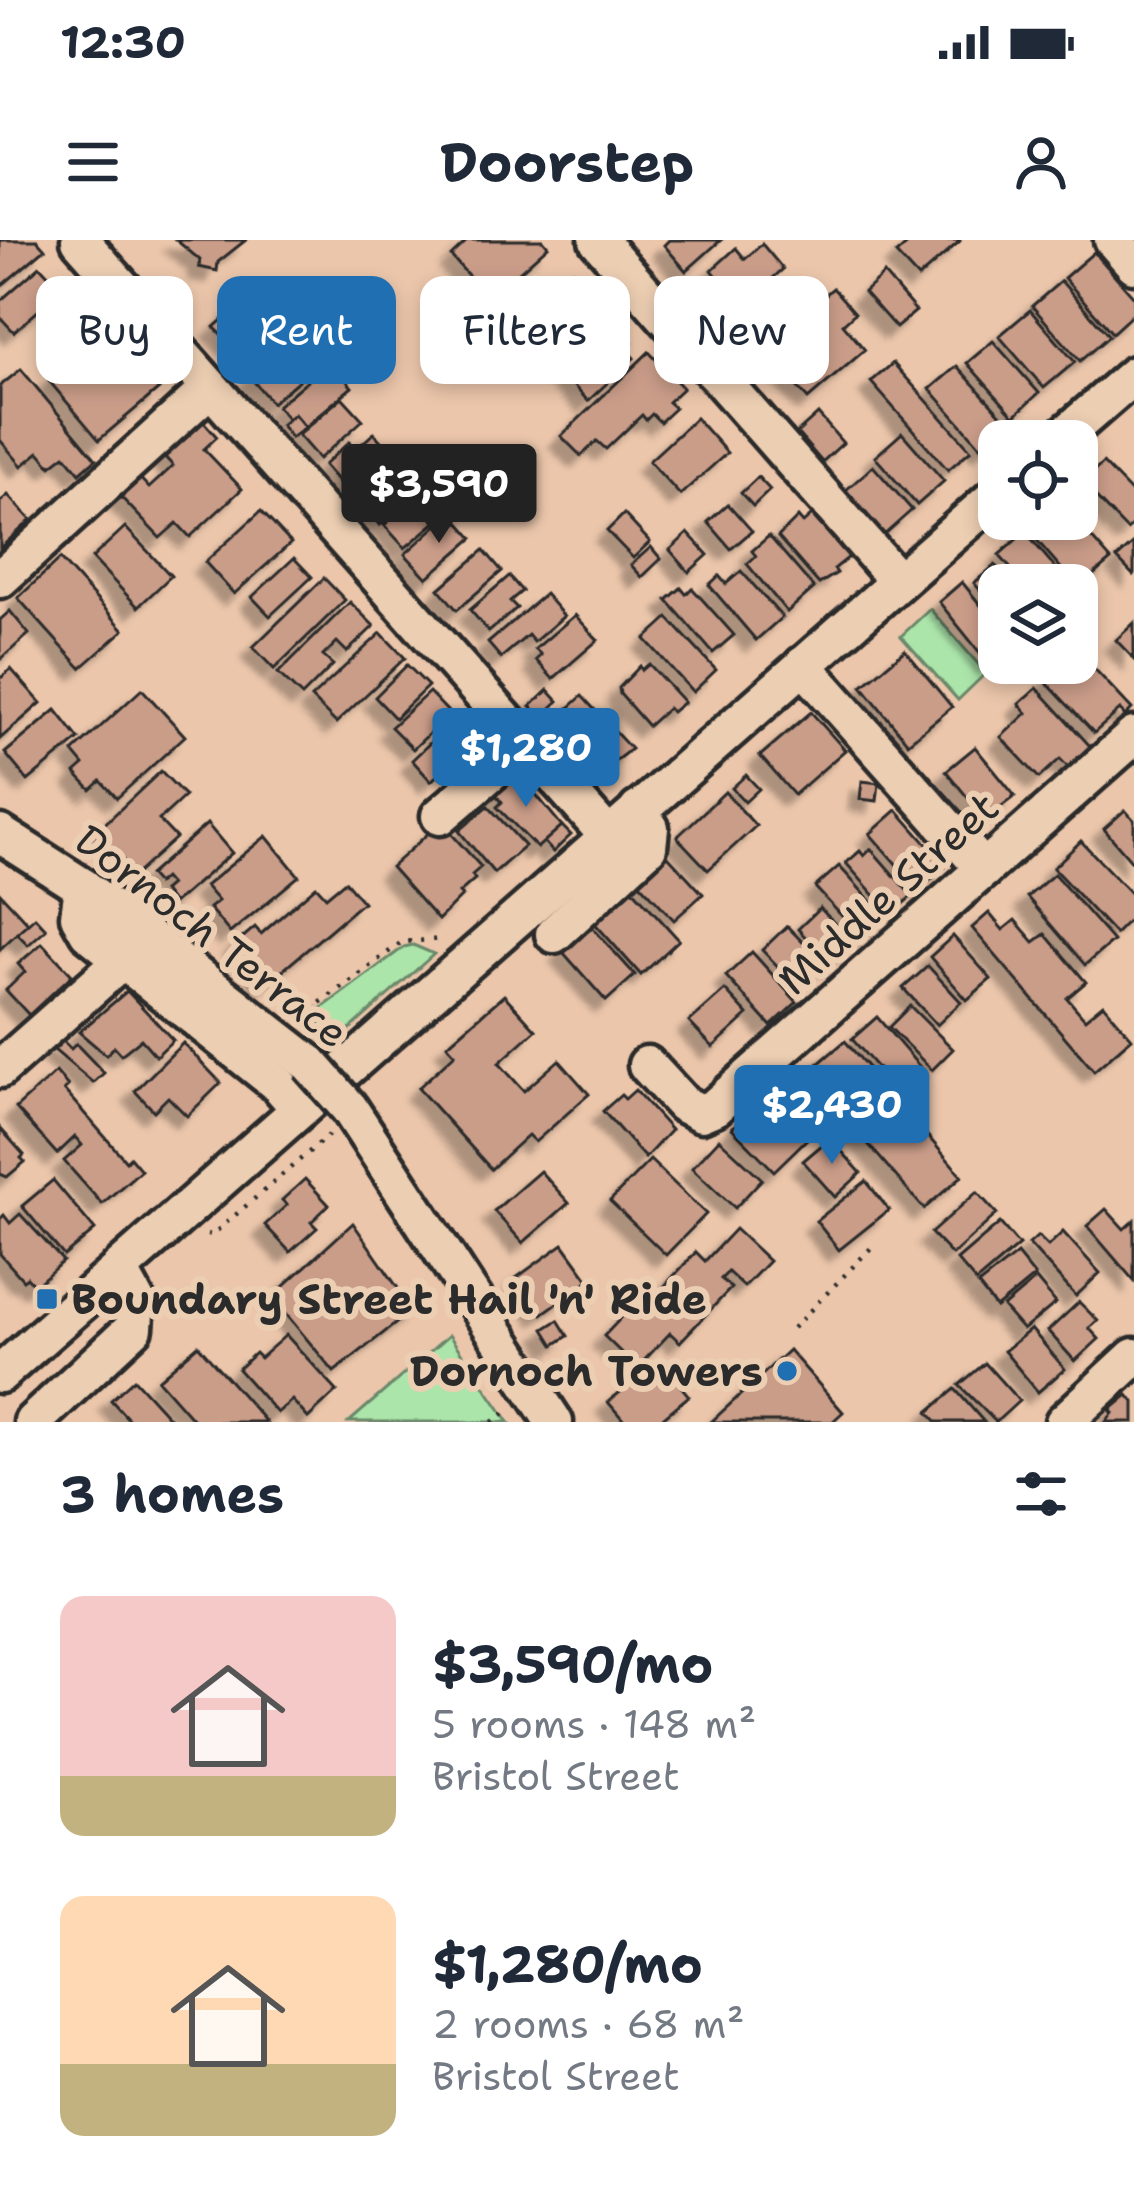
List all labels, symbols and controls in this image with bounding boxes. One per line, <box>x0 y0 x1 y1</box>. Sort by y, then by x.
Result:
text: 12:30 <box>60 12 186 72</box>
text: Doorstep <box>440 126 694 198</box>
icon: menu <box>60 129 126 195</box>
icon: person <box>1008 129 1074 195</box>
chip: Buy <box>36 276 193 384</box>
chip: Rent <box>217 276 396 384</box>
chip: Filters <box>420 276 630 384</box>
chip: New <box>654 276 829 384</box>
map controls <box>978 420 1098 684</box>
button: locate <box>978 420 1098 540</box>
pin: $3,590 <box>341 444 537 546</box>
text: $3,590 <box>368 457 510 509</box>
button: layers <box>978 564 1098 684</box>
pin: $1,280 <box>428 708 624 810</box>
text: $1,280 <box>459 721 593 773</box>
street label: Middle Street <box>766 779 1010 1007</box>
street label: Dornoch Terrace <box>64 812 360 1060</box>
pin: $2,430 <box>734 1065 930 1167</box>
text: $2,430 <box>761 1078 903 1130</box>
place label: Boundary Street Hail 'n' Ride <box>71 1271 707 1327</box>
marker: Boundary Street Hail 'n' Ride <box>34 1286 60 1312</box>
place label: Dornoch Towers <box>410 1343 763 1399</box>
marker: Dornoch Towers <box>774 1358 800 1384</box>
text: 3 homes <box>60 1460 284 1528</box>
icon: filters <box>1008 1461 1074 1527</box>
text: $3,590/mo <box>432 1630 713 1698</box>
icon: home <box>156 1644 300 1788</box>
text: 5 rooms · 148 m² <box>432 1698 756 1750</box>
text: Bristol Street <box>432 1750 680 1802</box>
text: $1,280/mo <box>432 1930 703 1998</box>
icon: home <box>156 1944 300 2088</box>
text: 2 rooms · 68 m² <box>432 1998 744 2050</box>
text: Bristol Street <box>432 2050 680 2102</box>

